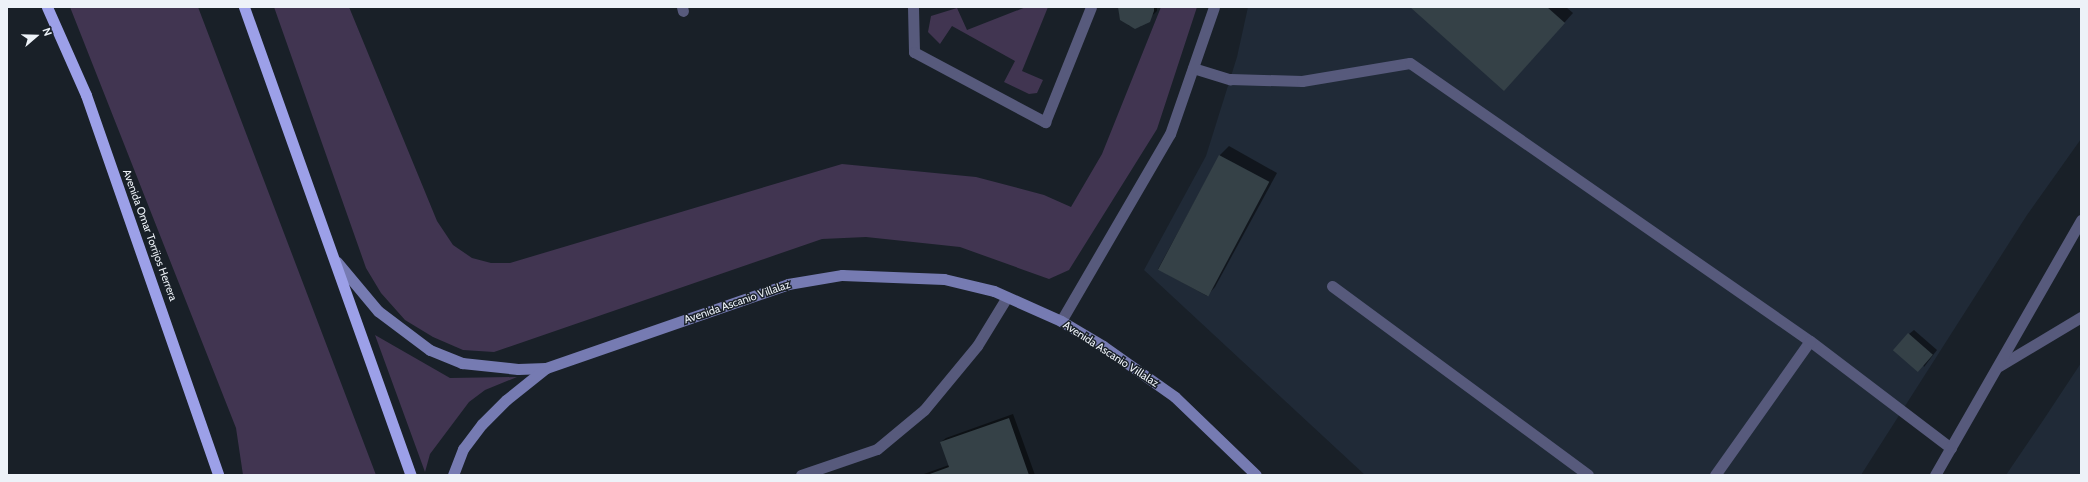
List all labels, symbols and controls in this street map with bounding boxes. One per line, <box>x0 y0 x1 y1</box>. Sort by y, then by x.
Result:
north arrow <box>16 16 56 56</box>
text: N <box>39 26 55 38</box>
street label: Avenida Omar Torrijos Herrera <box>120 167 180 303</box>
street label: Avenida Ascanio Villalaz <box>682 278 792 326</box>
street label: Avenida Ascanio Villalaz <box>1061 318 1161 390</box>

